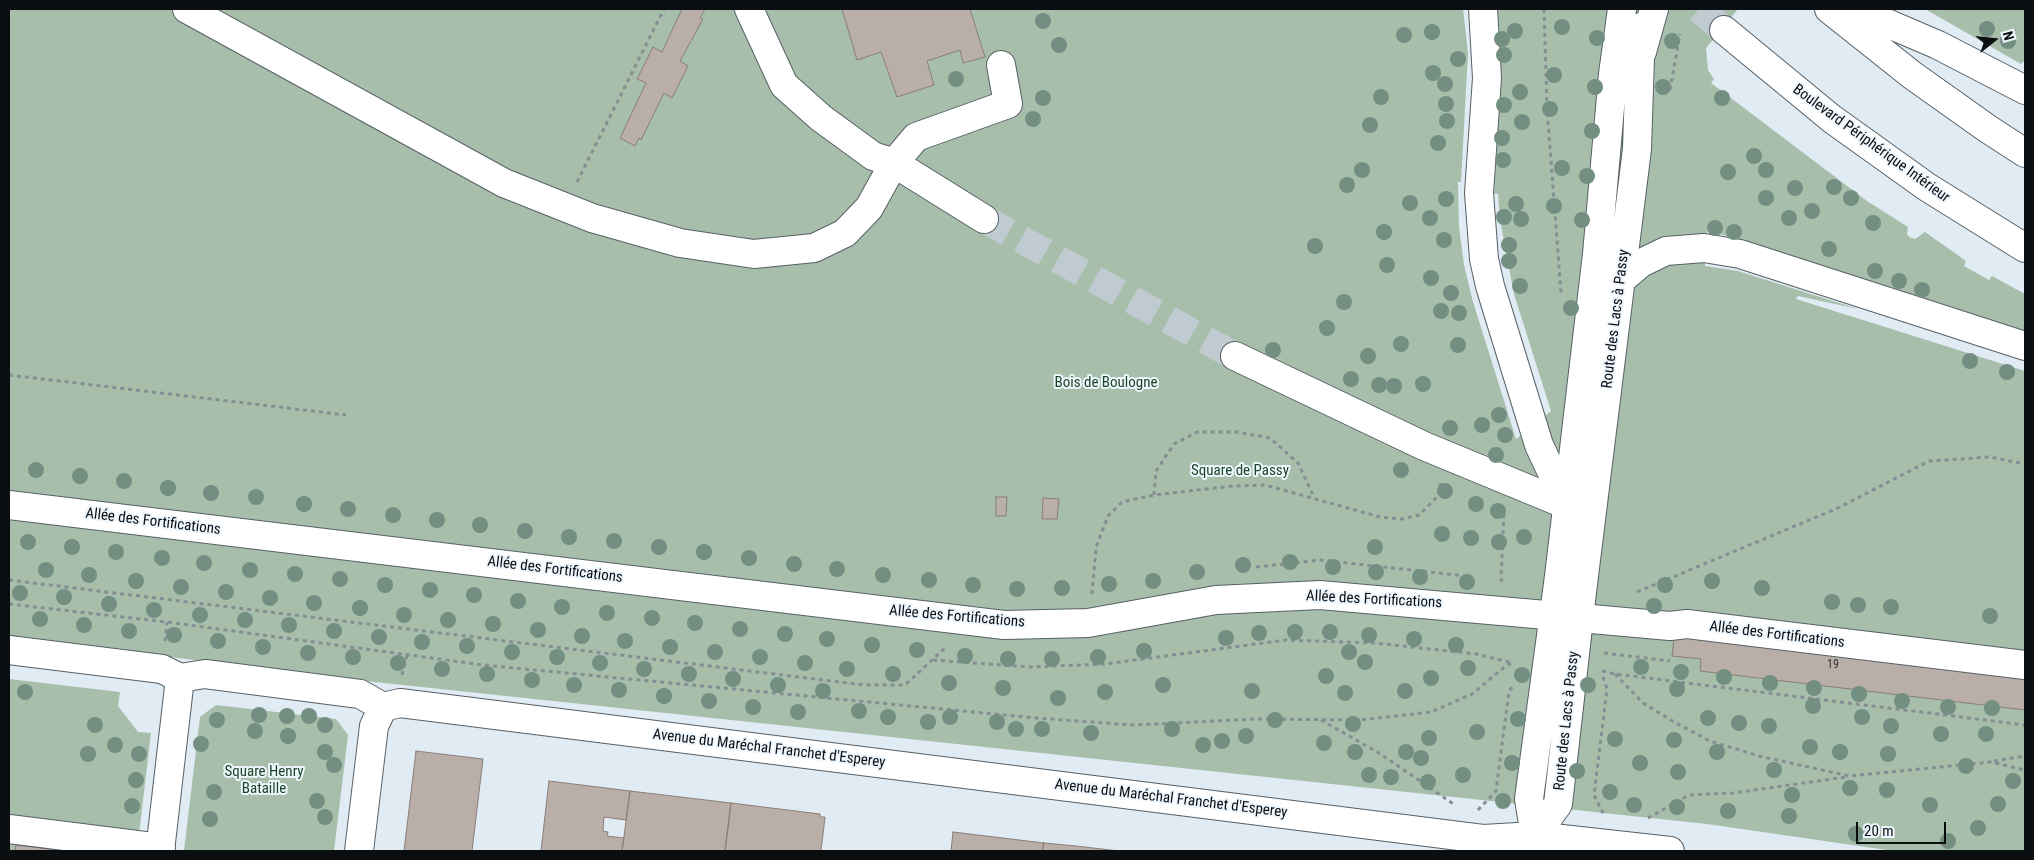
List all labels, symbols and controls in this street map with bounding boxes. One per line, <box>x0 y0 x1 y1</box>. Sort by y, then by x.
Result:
north arrow <box>1969 15 2019 65</box>
text: N <box>2000 30 2017 42</box>
street label: Boulevard Périphérique Intérieur <box>1789 81 1953 207</box>
street label: Route des Lacs à Passy <box>1599 248 1633 390</box>
park label: Bois de Boulogne <box>1055 374 1157 392</box>
park label: Square de Passy <box>1191 462 1289 480</box>
street label: Allée des Fortifications <box>84 505 222 539</box>
street label: Allée des Fortifications <box>486 553 624 587</box>
street label: Allée des Fortifications <box>1306 587 1442 613</box>
street label: Allée des Fortifications <box>888 602 1026 632</box>
street label: Allée des Fortifications <box>1708 618 1846 652</box>
street label: Route des Lacs à Passy <box>1551 650 1583 792</box>
house number: 19 <box>1827 658 1839 672</box>
street label: Avenue du Maréchal Franchet d'Esperey <box>652 726 886 772</box>
park label: Square Henry Bataille <box>224 763 304 798</box>
street label: Avenue du Maréchal Franchet d'Esperey <box>1054 776 1288 822</box>
scale bar <box>1859 812 1949 844</box>
text: 20 m <box>1864 822 1894 840</box>

